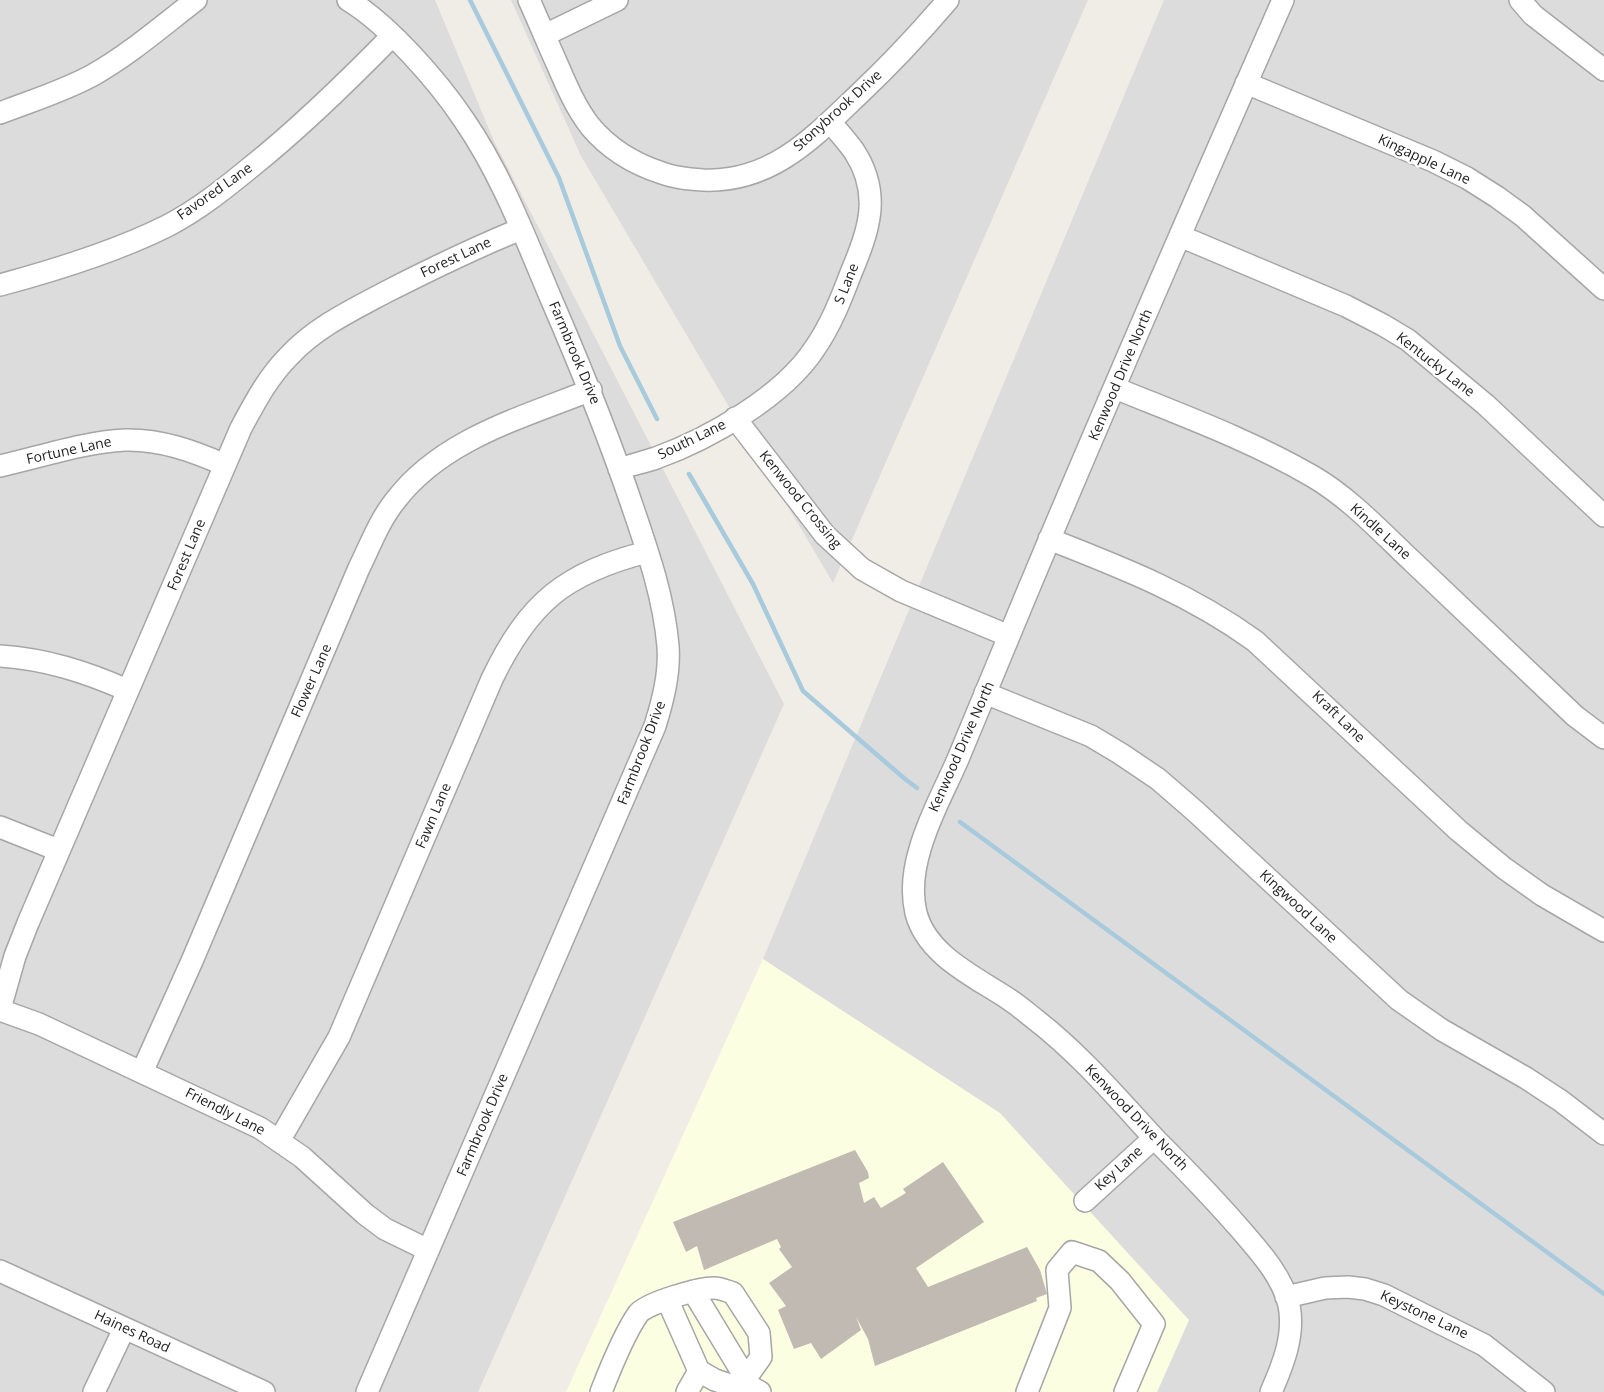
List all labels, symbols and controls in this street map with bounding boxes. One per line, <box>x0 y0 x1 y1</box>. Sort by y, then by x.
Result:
street label: Stonybrook Drive <box>790 67 886 155</box>
street label: Kingapple Lane <box>1375 131 1473 189</box>
street label: Favored Lane <box>174 160 256 224</box>
street label: Forest Lane <box>418 234 494 282</box>
street label: S Lane <box>831 261 863 307</box>
street label: Farmbrook Drive <box>545 299 603 407</box>
street label: Kenwood Drive North <box>1086 307 1156 443</box>
street label: Kentucky Lane <box>1392 329 1478 401</box>
street label: South Lane <box>655 416 729 464</box>
street label: Fortune Lane <box>25 434 113 468</box>
street label: Kenwood Crossing <box>755 448 845 552</box>
street label: Kindle Lane <box>1346 500 1414 564</box>
street label: Forest Lane <box>164 517 210 593</box>
street label: Flower Lane <box>288 642 336 720</box>
street label: Kenwood Drive North <box>926 679 998 815</box>
street label: Kraft Lane <box>1308 688 1368 746</box>
street label: Farmbrook Drive <box>614 699 670 807</box>
street label: Fawn Lane <box>413 781 455 851</box>
street label: Kingwood Lane <box>1256 867 1340 947</box>
street label: Kenwood Drive North <box>1081 1061 1191 1175</box>
street label: Farmbrook Drive <box>454 1071 512 1179</box>
street label: Friendly Lane <box>182 1085 268 1139</box>
street label: Key Lane <box>1092 1143 1146 1195</box>
street label: Keystone Lane <box>1377 1287 1471 1343</box>
street label: Haines Road <box>91 1307 173 1357</box>

